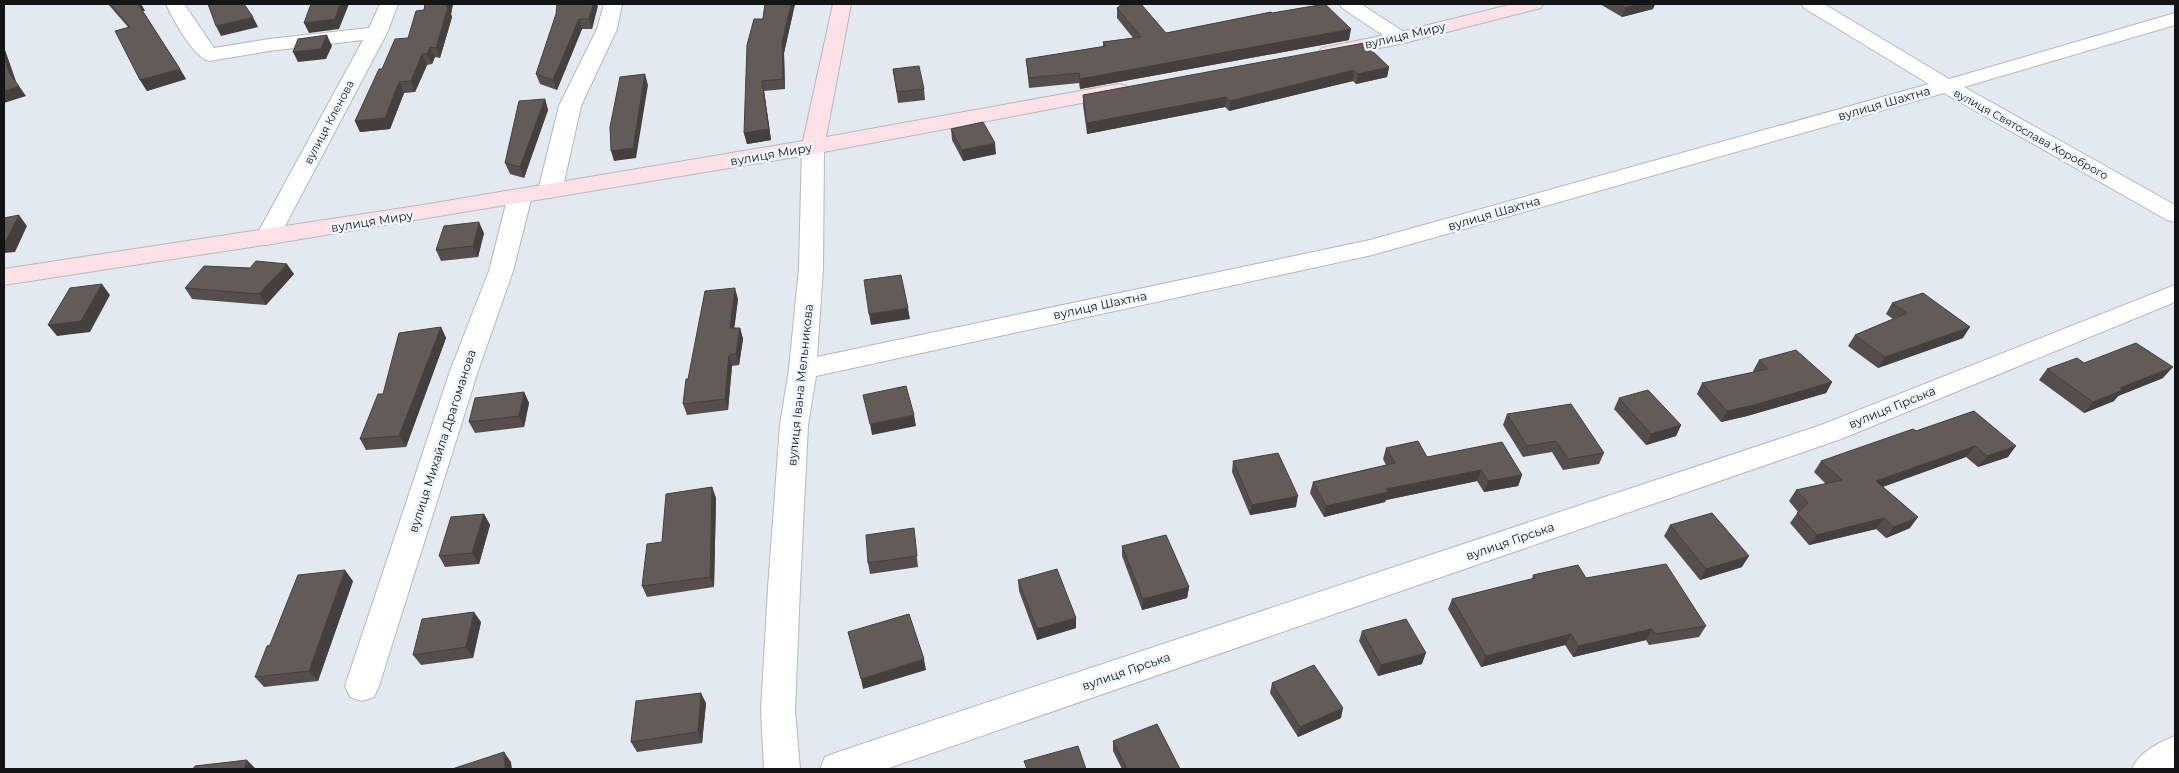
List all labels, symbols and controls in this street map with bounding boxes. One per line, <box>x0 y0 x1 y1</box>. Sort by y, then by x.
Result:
street label: вулиця Миру <box>1363 18 1447 52</box>
street label: вулиця Кленова <box>301 78 357 166</box>
street label: вулиця Шахтна <box>1836 83 1932 123</box>
street label: вулиця Святослава Хороброго <box>1951 86 2111 182</box>
street label: вулиця Миру <box>729 139 813 169</box>
street label: вулиця Шахтна <box>1446 193 1542 233</box>
street label: вулиця Миру <box>330 207 414 235</box>
street label: вулиця Шахтна <box>1052 288 1148 322</box>
street label: вулиця Івана Мельникова <box>784 303 816 467</box>
street label: вулиця Михайла Драгоманова <box>405 348 479 534</box>
street label: вулиця Гірська <box>1846 383 1938 431</box>
street label: вулиця Гірська <box>1464 519 1556 563</box>
street label: вулиця Гірська <box>1080 649 1172 693</box>

